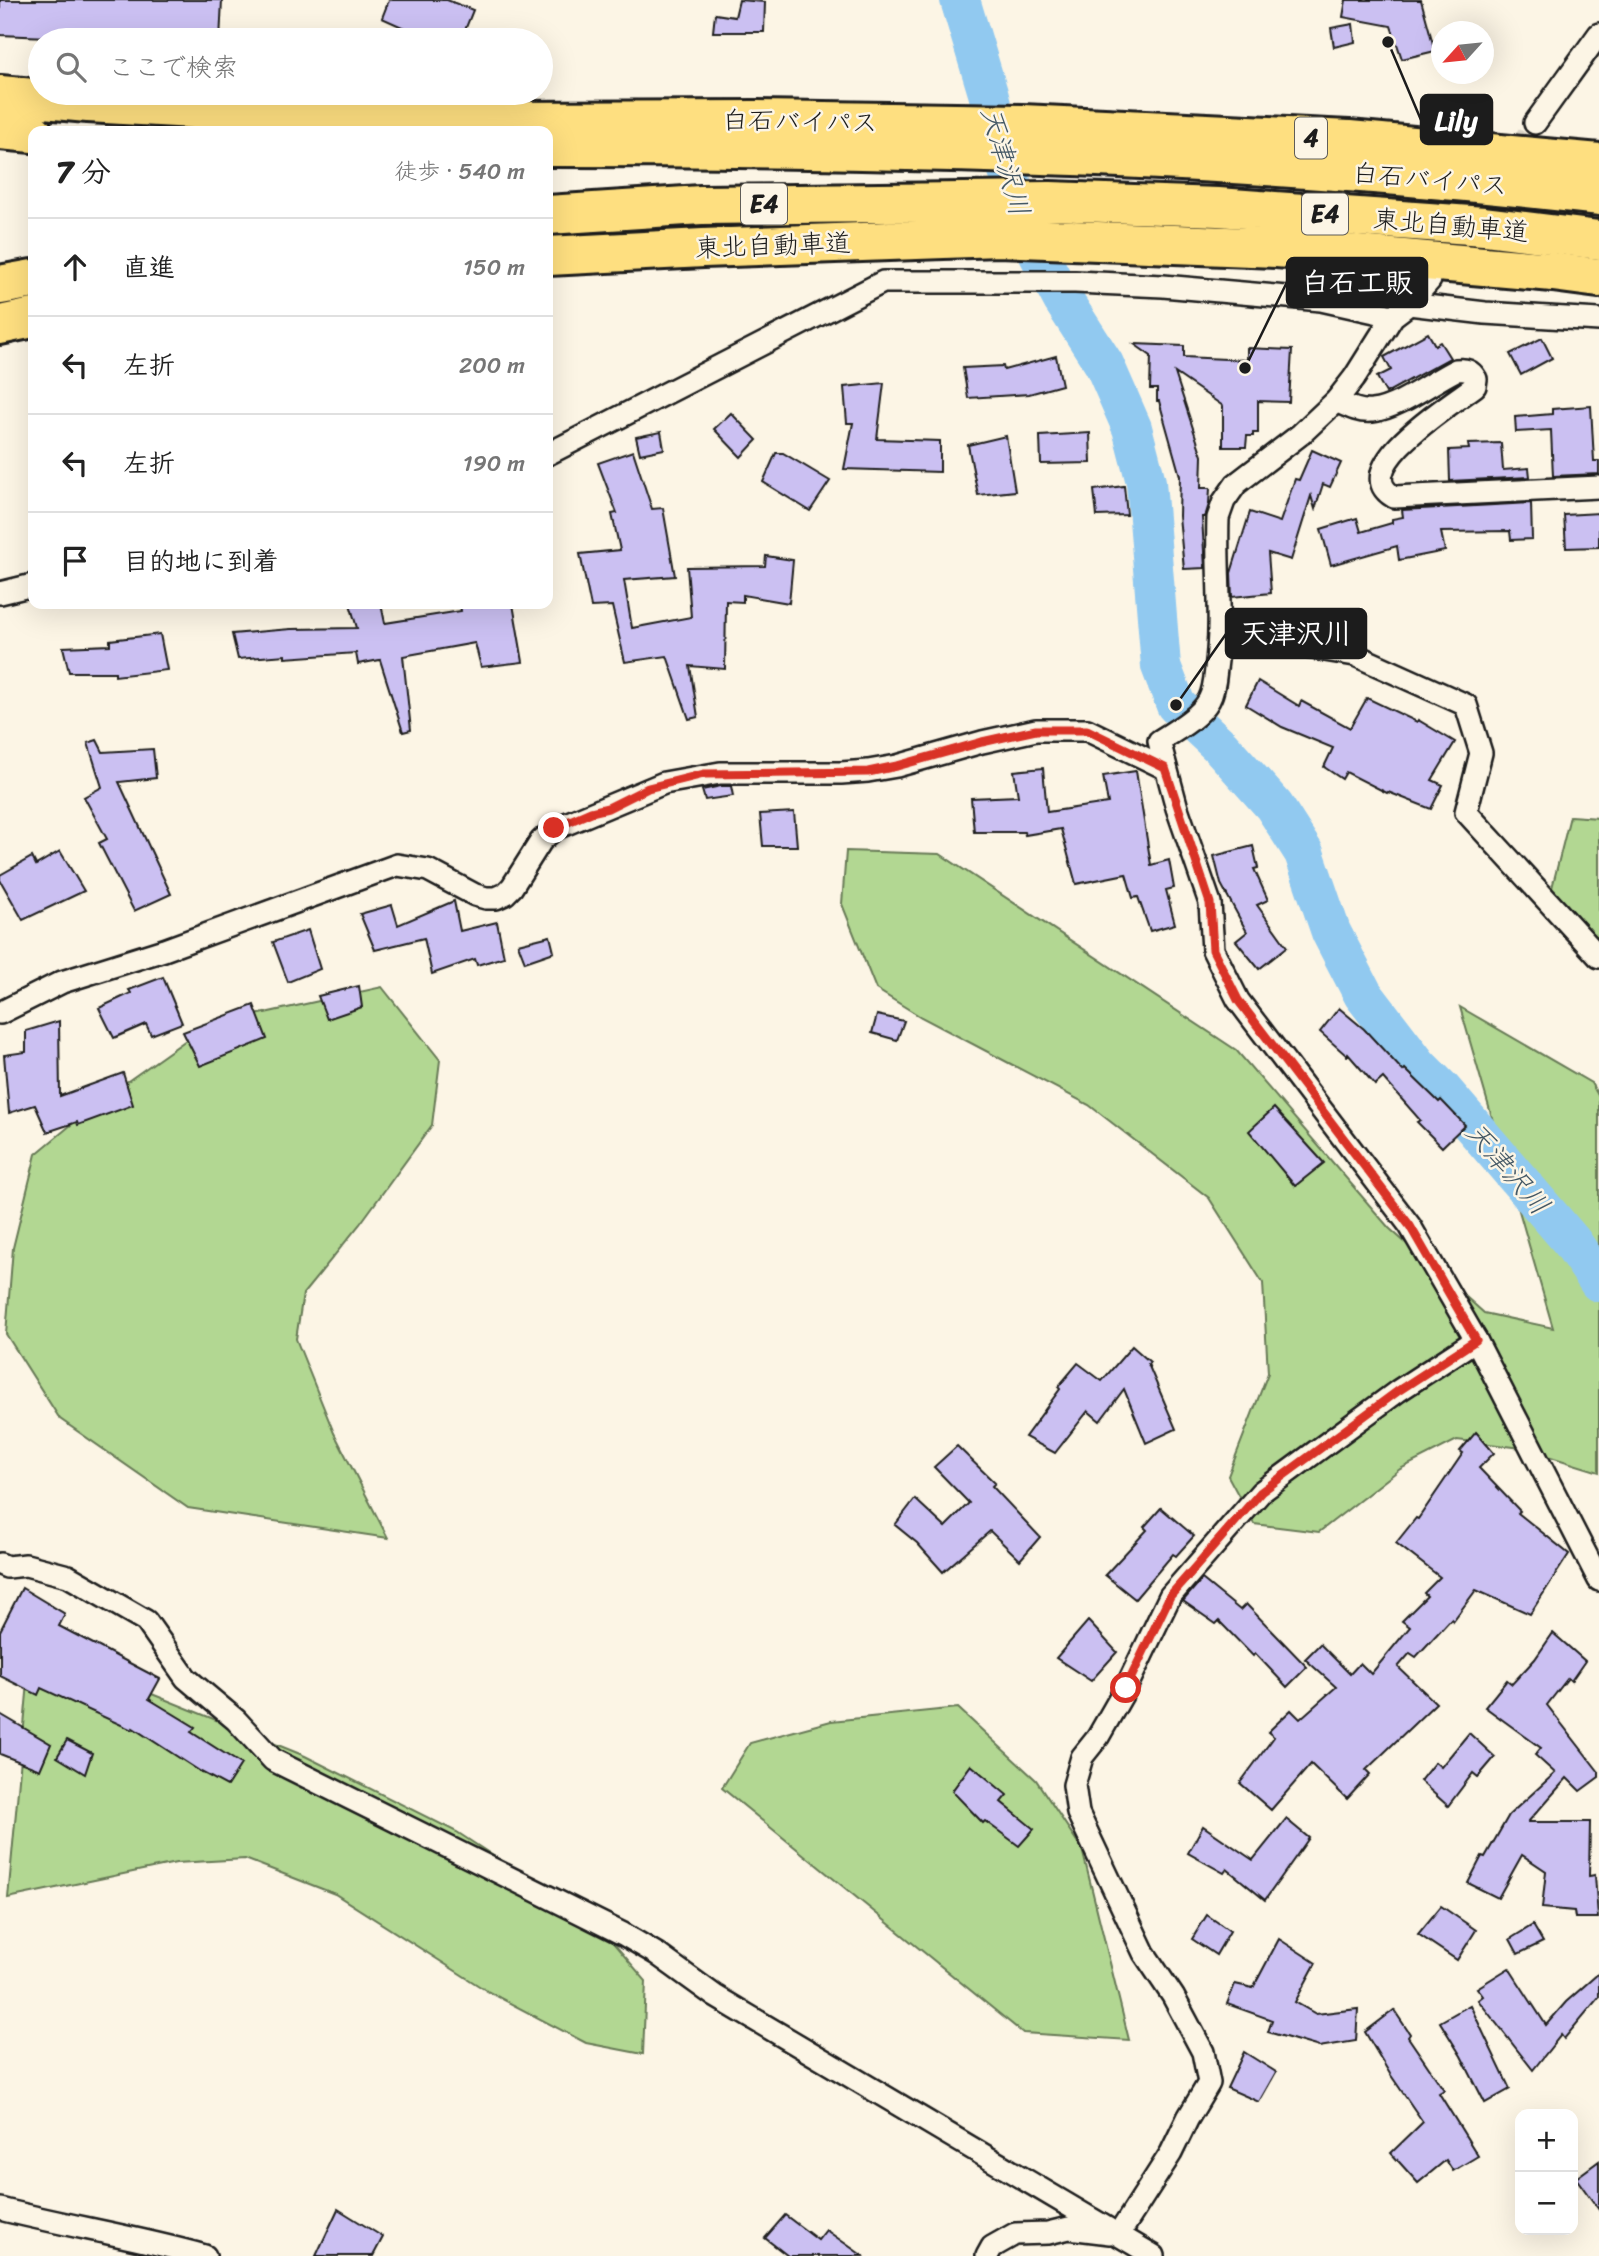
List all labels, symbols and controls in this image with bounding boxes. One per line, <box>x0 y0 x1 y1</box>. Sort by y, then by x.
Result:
north arrow <box>1431 21 1494 84</box>
search box <box>28 28 553 105</box>
text: ここで検索 <box>108 44 238 90</box>
icon: search <box>52 48 90 86</box>
callout: Lily <box>1421 95 1492 144</box>
text: Lily <box>1434 96 1479 145</box>
street label: 白石バイパス <box>722 97 878 145</box>
water label: 天津沢川 <box>967 101 1045 222</box>
road number: 4 <box>1295 118 1327 158</box>
text: 7 分 <box>56 145 111 199</box>
street label: 白石バイパス <box>1351 149 1509 209</box>
text: 徒歩 · 540 m <box>394 151 525 192</box>
road number: E4 <box>741 184 787 224</box>
road number: E4 <box>1302 194 1348 234</box>
street label: 東北自動車道 <box>1371 195 1531 255</box>
street label: 東北自動車道 <box>694 219 852 271</box>
text: 直進 <box>123 244 175 290</box>
text: 150 m <box>463 247 525 288</box>
icon: ahead <box>56 248 94 286</box>
callout: 白石工販 <box>1287 258 1427 307</box>
text: 白石工販 <box>1301 258 1413 307</box>
text: 左折 <box>123 342 175 388</box>
text: 200 m <box>459 345 525 386</box>
icon: left <box>56 346 94 384</box>
text: 左折 <box>123 440 175 486</box>
text: 190 m <box>463 443 525 484</box>
icon: left <box>56 444 94 482</box>
text: 目的地に到着 <box>123 538 279 584</box>
icon: arrive <box>56 542 94 580</box>
callout: 天津沢川 <box>1226 609 1366 658</box>
text: 天津沢川 <box>1240 609 1352 658</box>
route end <box>538 812 569 843</box>
water label: 天津沢川 <box>1452 1110 1563 1227</box>
route start <box>1110 1672 1141 1703</box>
map controls <box>1515 2109 1578 2235</box>
button: + <box>1515 2109 1578 2172</box>
button: − <box>1515 2172 1578 2235</box>

